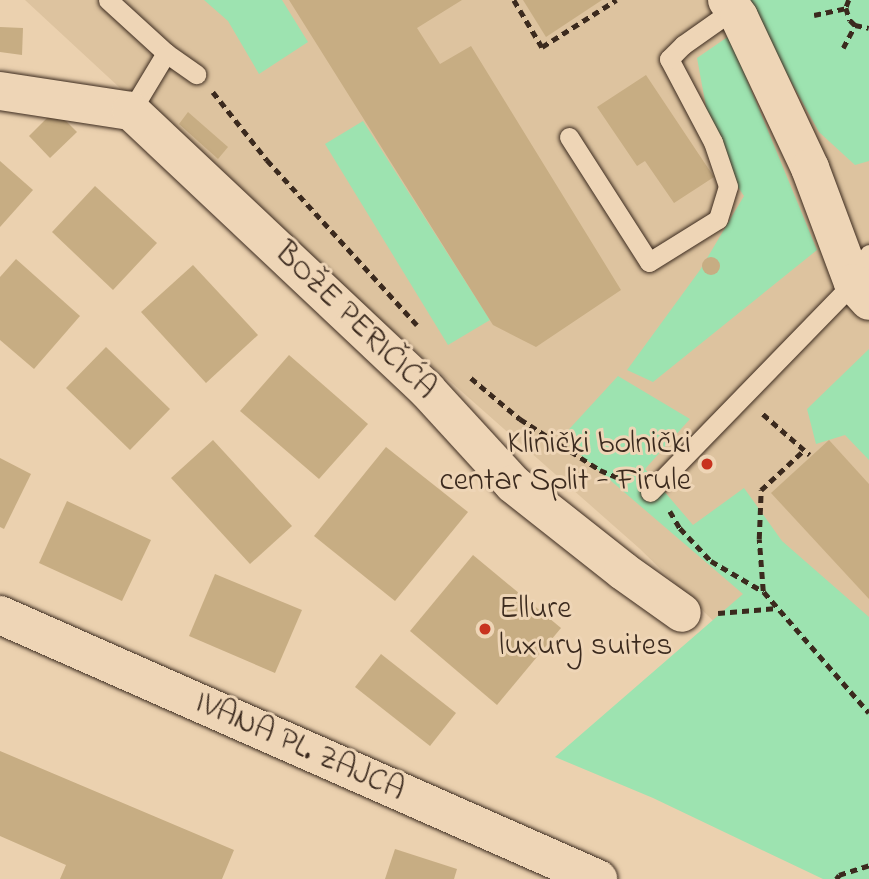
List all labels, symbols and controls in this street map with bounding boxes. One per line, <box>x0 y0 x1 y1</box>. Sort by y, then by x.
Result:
street label: BOŽE PERIČIĆA <box>265 235 443 409</box>
place label: Klinički bolnički centar Split - Firule <box>440 427 691 502</box>
marker: Klinički bolnički centar Split - Firule <box>697 454 717 474</box>
place label: Ellure luxury suites <box>499 592 672 667</box>
marker: Ellure luxury suites <box>477 621 493 637</box>
street label: IVANA PL. ZAJCA <box>188 685 410 811</box>

